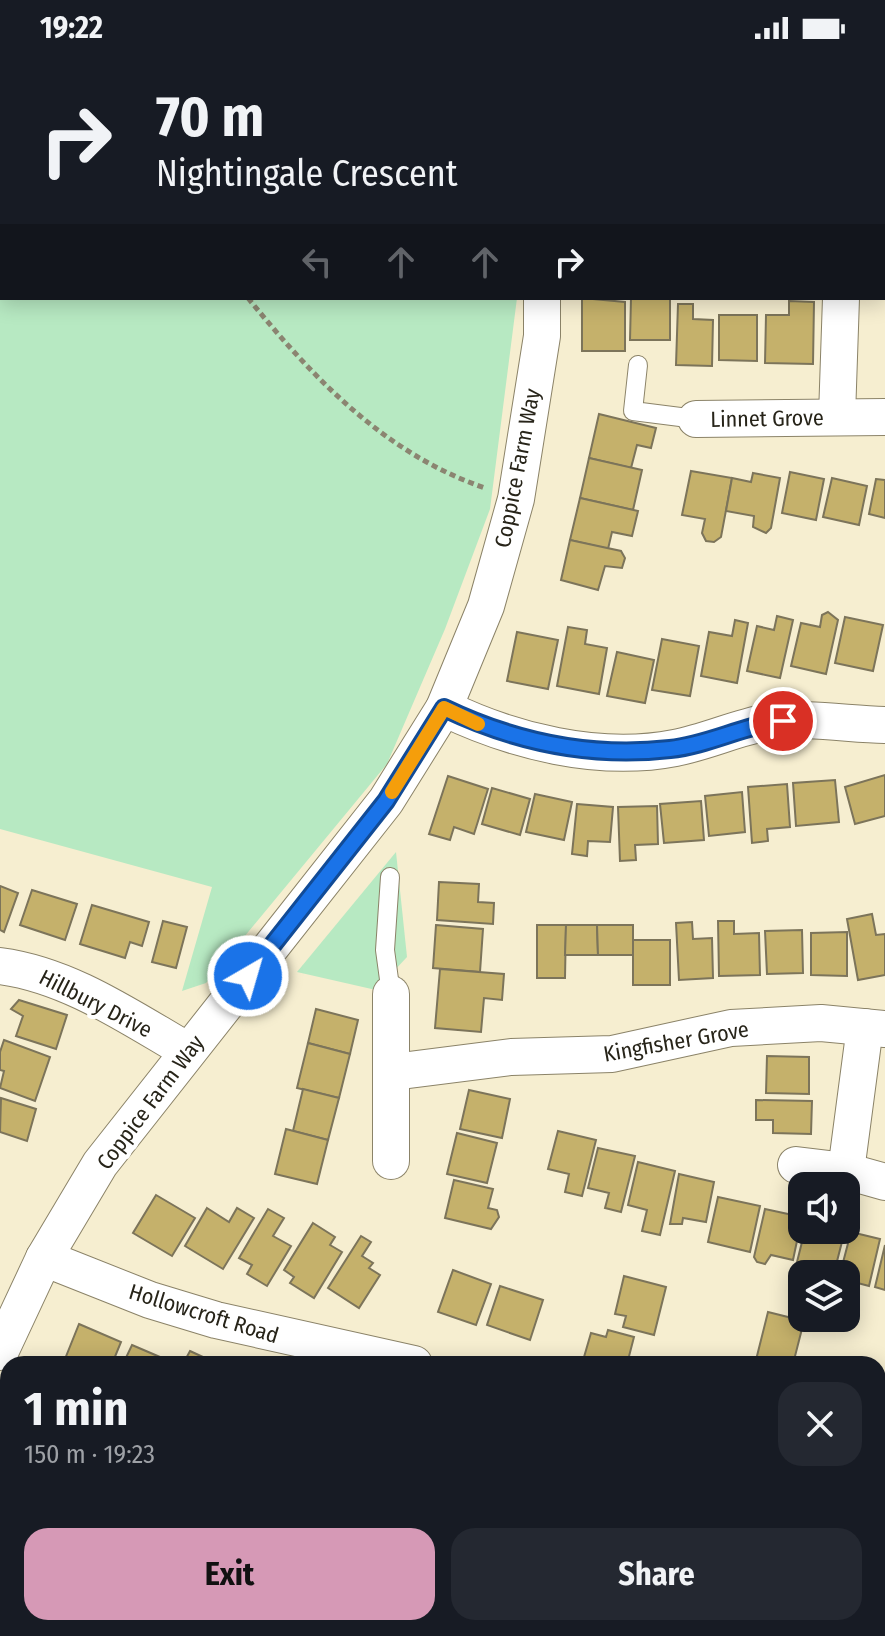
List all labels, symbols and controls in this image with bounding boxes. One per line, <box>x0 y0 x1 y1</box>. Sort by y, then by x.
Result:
text: 19:22 <box>40 10 103 46</box>
text: 70 m <box>156 84 264 151</box>
icon: right <box>24 88 128 192</box>
text: Nightingale Crescent <box>156 152 457 196</box>
icon: left <box>295 240 339 284</box>
icon: ahead <box>379 240 423 284</box>
icon: ahead <box>463 240 507 284</box>
icon: right <box>547 240 591 284</box>
street label: Coppice Farm Way <box>489 386 546 550</box>
street label: Linnet Grove <box>710 404 824 433</box>
pin <box>749 687 817 755</box>
icon: arrive <box>761 699 805 743</box>
position arrow <box>206 934 290 1018</box>
street label: Hillbury Drive <box>35 964 157 1043</box>
street label: Kingfisher Grove <box>601 1015 751 1068</box>
street label: Coppice Farm Way <box>91 1030 210 1175</box>
map controls <box>788 1172 860 1332</box>
button: sound <box>788 1172 860 1244</box>
button: layers <box>788 1260 860 1332</box>
street label: Hollowcroft Road <box>126 1278 282 1349</box>
text: 1 min <box>24 1380 129 1438</box>
button: close <box>778 1382 862 1466</box>
text: 150 m · 19:23 <box>24 1439 155 1470</box>
button: Exit <box>24 1528 435 1620</box>
button: Share <box>451 1528 862 1620</box>

